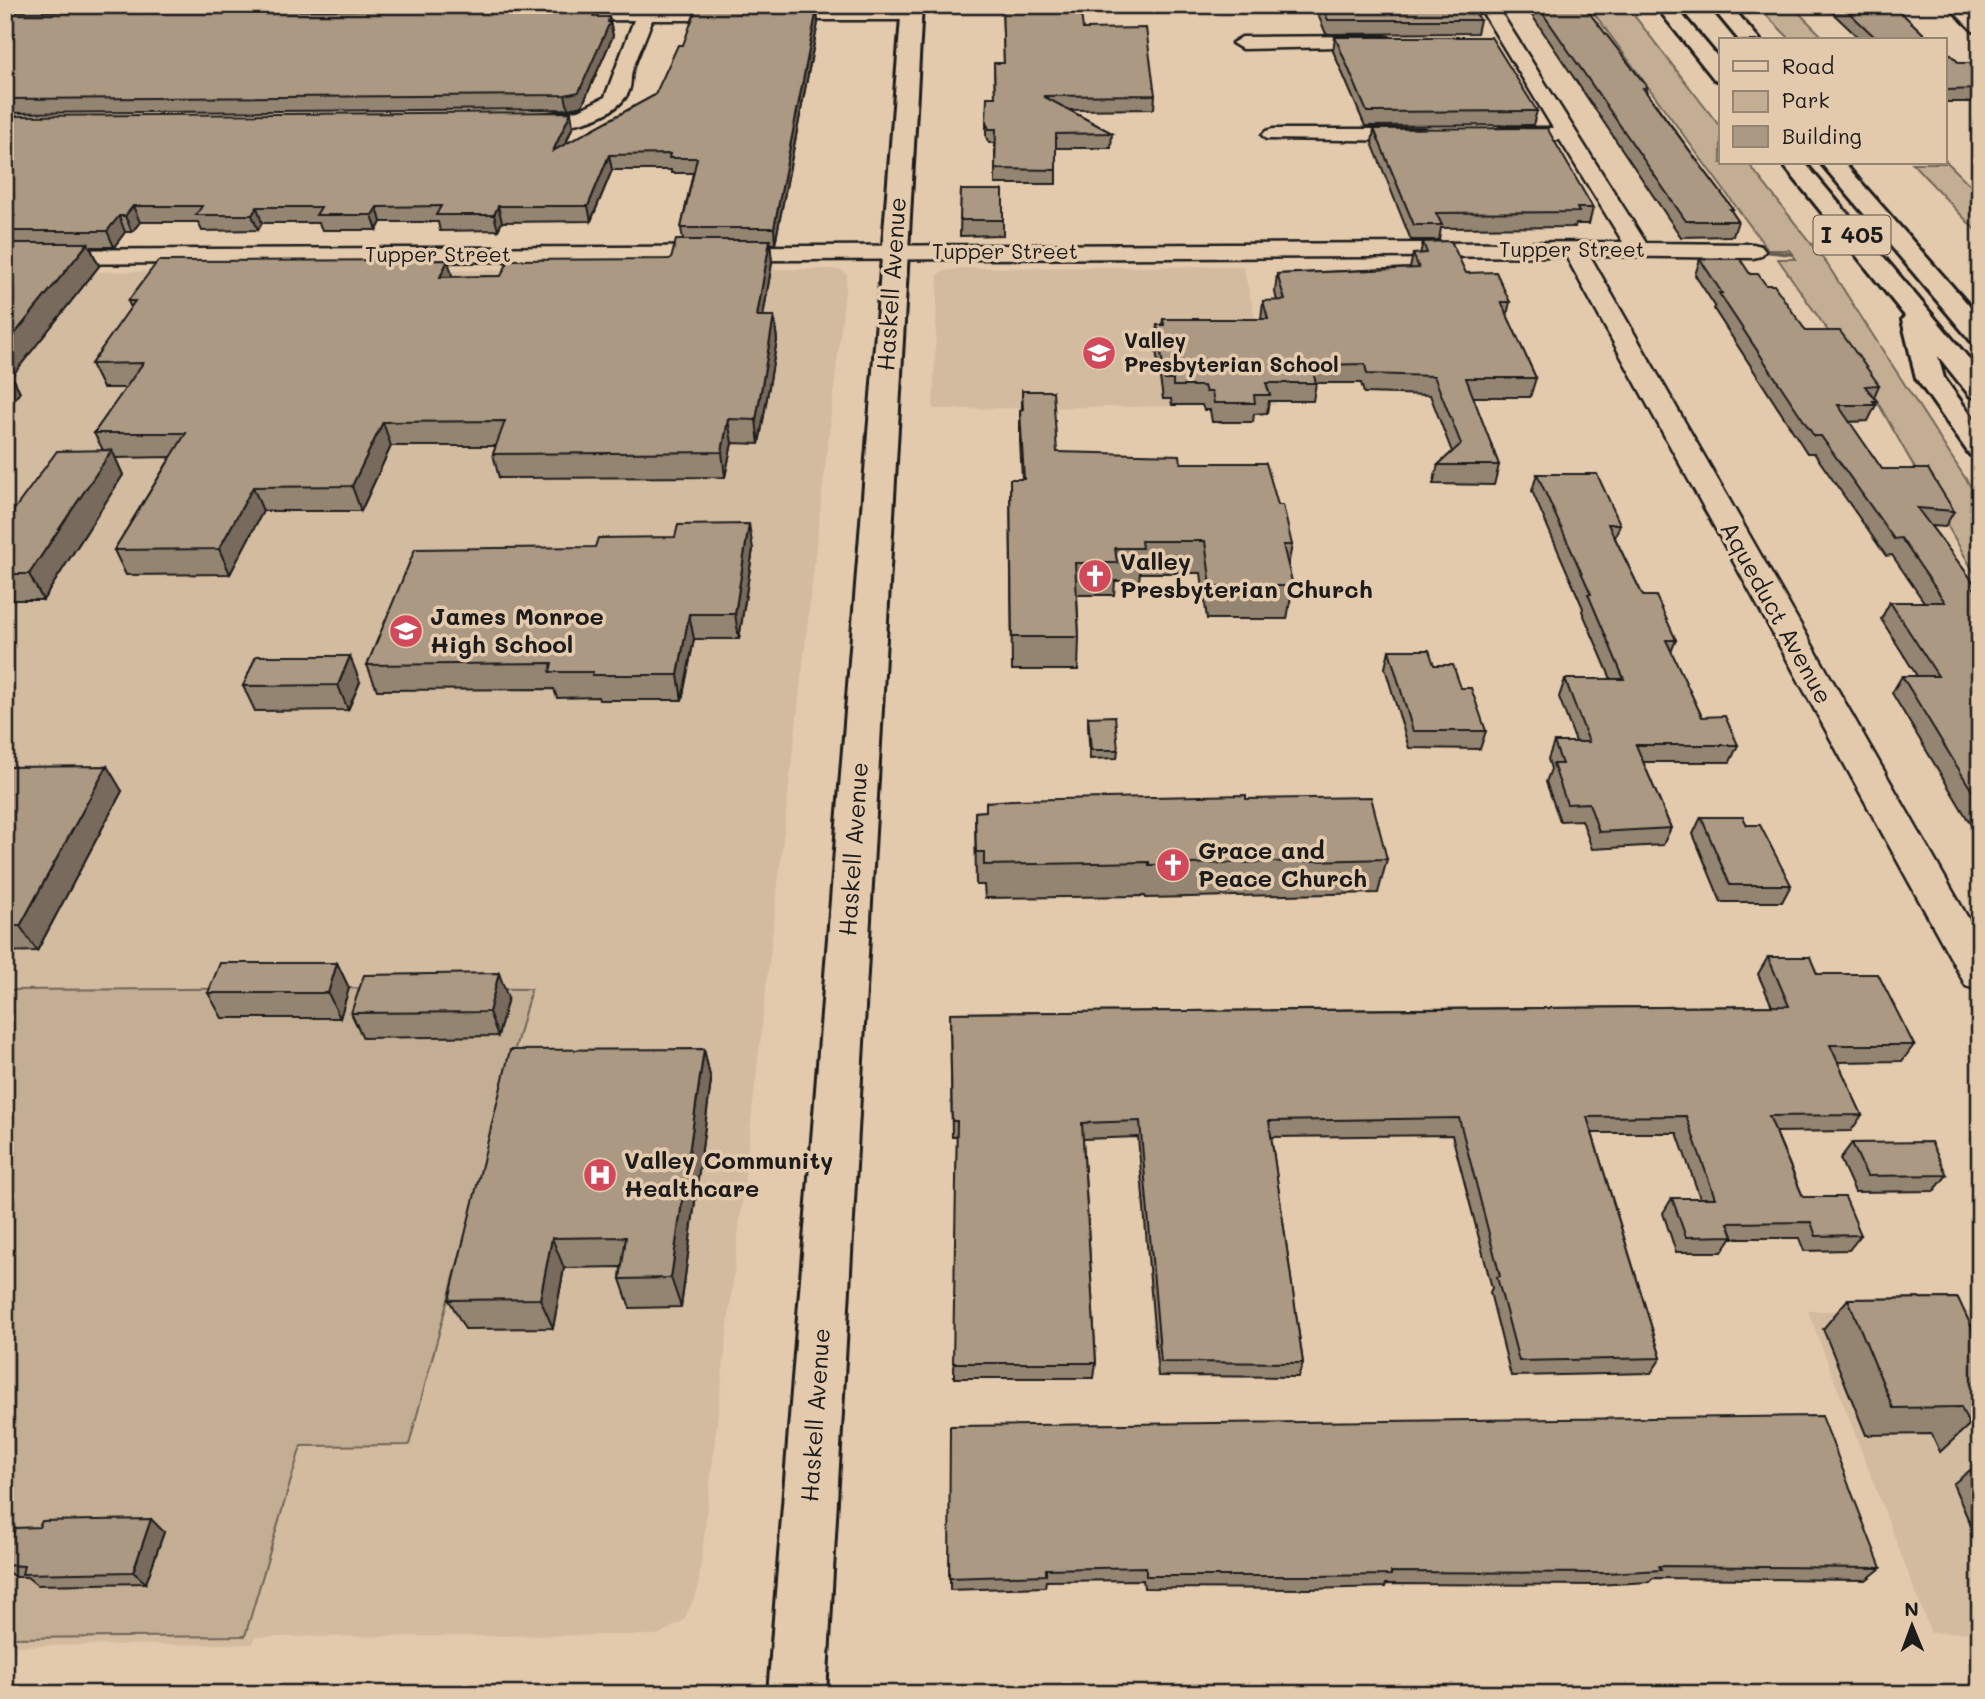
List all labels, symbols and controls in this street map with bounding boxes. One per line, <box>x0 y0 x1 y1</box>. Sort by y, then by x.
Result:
legend <box>1719 38 1946 164</box>
text: Road <box>1782 52 1834 79</box>
text: Park <box>1782 86 1830 113</box>
text: Building <box>1782 122 1862 149</box>
street label: Haskell Avenue <box>869 196 912 372</box>
road number: I 405 <box>1814 216 1890 254</box>
street label: Tupper Street <box>1499 235 1645 262</box>
street label: Tupper Street <box>932 237 1078 264</box>
street label: Tupper Street <box>365 240 511 267</box>
place label: Valley Presbyterian School <box>1124 326 1339 378</box>
school or university icon: Valley Presbyterian School <box>1080 334 1118 372</box>
street label: Aqueduct Avenue <box>1714 516 1840 709</box>
place label: Valley Presbyterian Church <box>1120 545 1373 604</box>
church icon: Valley Presbyterian Church <box>1076 557 1114 595</box>
place label: James Monroe High School <box>430 600 604 659</box>
school or university icon: James Monroe High School <box>387 612 425 650</box>
street label: Haskell Avenue <box>831 761 874 937</box>
place label: Grace and Peace Church <box>1198 834 1367 893</box>
church icon: Grace and Peace Church <box>1154 846 1192 884</box>
place label: Valley Community Healthcare <box>624 1144 833 1203</box>
hospital icon: Valley Community Healthcare <box>581 1156 619 1194</box>
street label: Haskell Avenue <box>793 1327 836 1503</box>
north arrow <box>1876 1590 1946 1660</box>
text: N <box>1904 1596 1919 1621</box>

